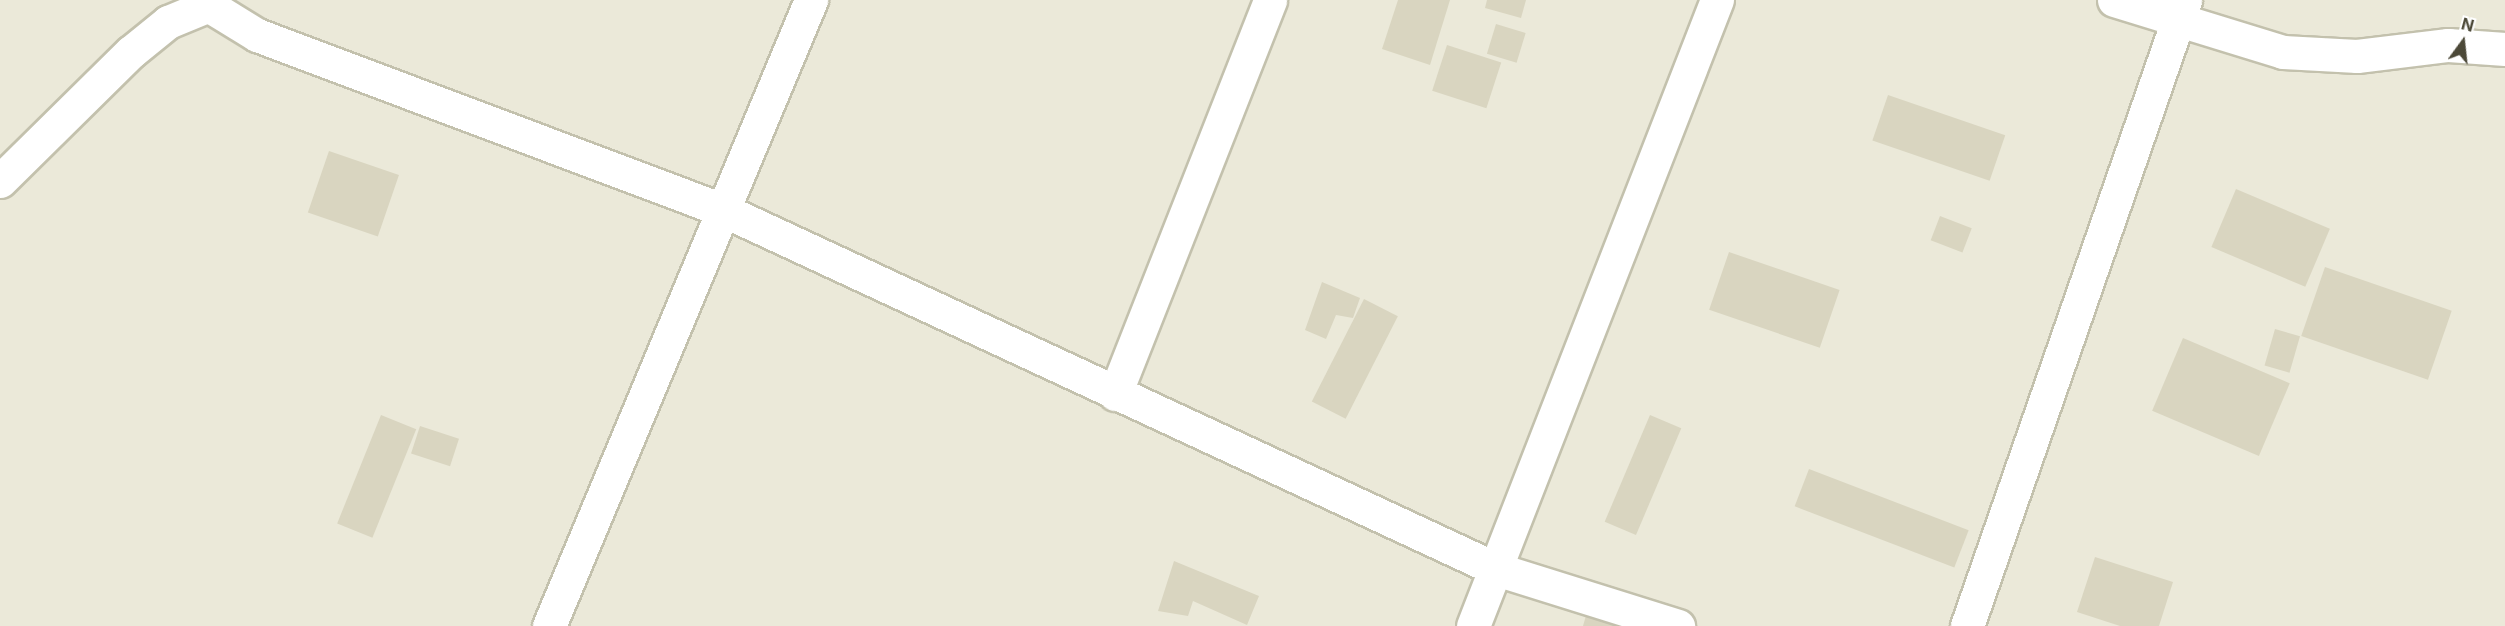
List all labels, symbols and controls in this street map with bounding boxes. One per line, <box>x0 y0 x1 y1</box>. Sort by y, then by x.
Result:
north arrow <box>2433 12 2493 72</box>
text: N <box>2459 13 2476 36</box>

